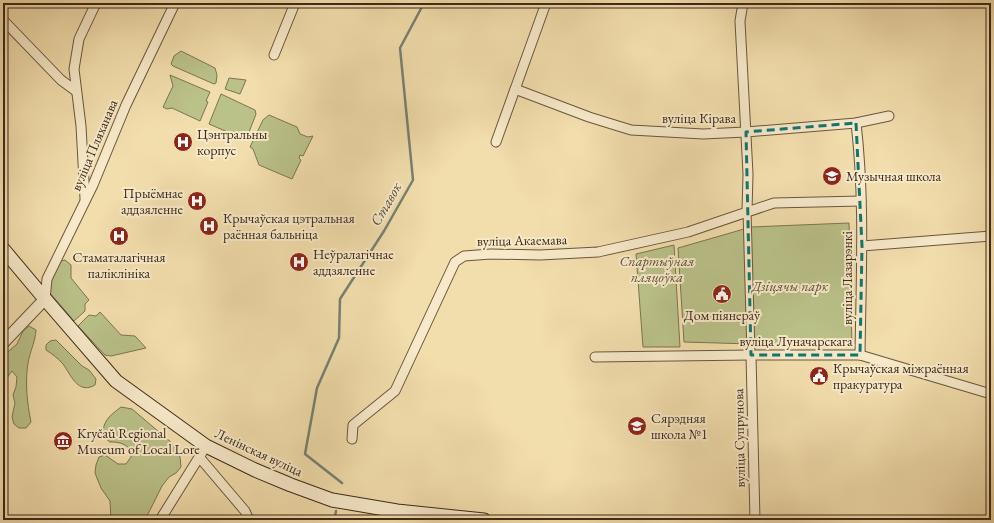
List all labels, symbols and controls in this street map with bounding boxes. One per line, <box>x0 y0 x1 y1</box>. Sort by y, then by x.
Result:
street label: вуліца Пляханава <box>67 96 122 193</box>
street label: вуліца Кірава <box>662 109 736 127</box>
place label: Цэнтральны корпус <box>197 125 268 159</box>
hospital icon: Цэнтральны корпус <box>172 131 194 153</box>
school or university icon: Музычная школа <box>821 165 843 187</box>
place label: Музычная школа <box>846 167 942 185</box>
water label: Ставок <box>366 178 406 229</box>
place label: Прыёмнае аддзяленне <box>121 184 184 218</box>
hospital icon: Прыёмнае аддзяленне <box>186 190 208 212</box>
place label: Крычаўская цэтральная раённая бальніца <box>223 209 355 243</box>
hospital icon: Крычаўская цэтральная раённая бальніца <box>198 215 220 237</box>
hospital icon: Стаматалагічная паліклініка <box>108 225 130 247</box>
street label: вуліца Акаемава <box>477 230 568 250</box>
street label: вуліца Лазарэнкі <box>838 231 856 325</box>
place label: Неўралагічнае аддзяленне <box>313 245 394 279</box>
place label: Стаматалагічная паліклініка <box>72 248 166 282</box>
hospital icon: Неўралагічнае аддзяленне <box>288 251 310 273</box>
park label: Спартыўная пляцоўка <box>620 252 695 286</box>
park label: Дзіцячы парк <box>751 277 828 295</box>
public building icon: Дом піянераў <box>711 283 733 305</box>
place label: Дом піянераў <box>684 306 761 324</box>
street label: вуліца Луначарскага <box>739 332 853 350</box>
place label: Крычаўская міжраённая пракуратура <box>833 359 969 393</box>
public building icon: Крычаўская міжраённая пракуратура <box>808 365 830 387</box>
street label: вуліца Супрунова <box>729 388 749 488</box>
place label: Сярэдняя школа №1 <box>651 409 708 443</box>
school or university icon: Сярэдняя школа №1 <box>626 415 648 437</box>
place label: Kryčaŭ Regional Museum of Local Lore <box>77 424 200 458</box>
street label: Ленінская вуліца <box>212 424 306 480</box>
museum icon: Kryčaŭ Regional Museum of Local Lore <box>52 430 74 452</box>

